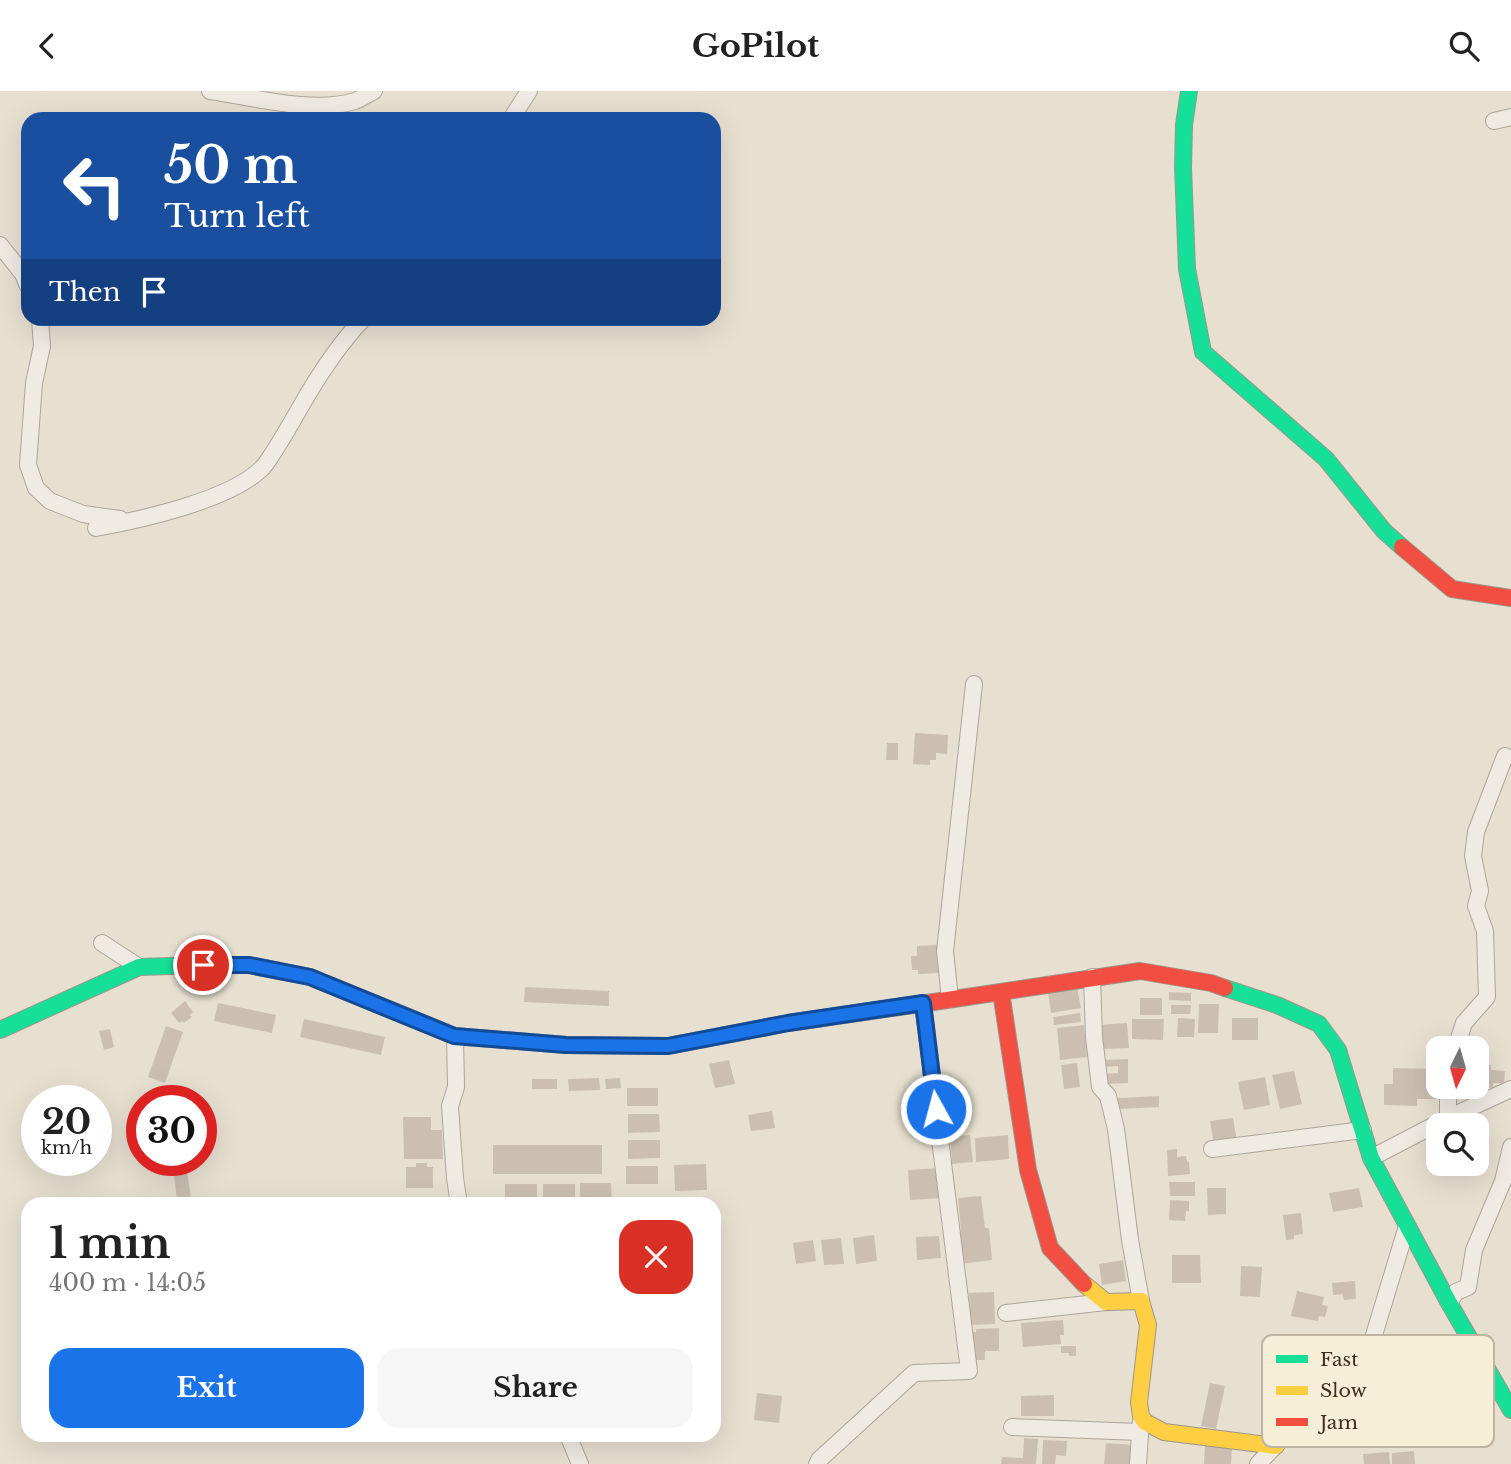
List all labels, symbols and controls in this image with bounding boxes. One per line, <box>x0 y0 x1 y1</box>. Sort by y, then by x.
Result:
text: GoPilot <box>692 26 819 66</box>
icon: back <box>28 27 66 65</box>
icon: search <box>1445 27 1483 65</box>
text: 50 m <box>164 135 297 196</box>
icon: left <box>49 140 140 231</box>
text: Turn left <box>164 196 310 236</box>
icon: arrive <box>135 273 173 311</box>
text: Then <box>49 276 121 308</box>
pin <box>173 935 233 995</box>
icon: arrive <box>184 946 222 984</box>
north arrow <box>1426 1036 1489 1099</box>
map controls <box>1426 1036 1489 1176</box>
position arrow <box>899 1072 973 1146</box>
speed limit sign: 30 <box>126 1085 217 1176</box>
text: 20 <box>42 1100 91 1143</box>
button: search <box>1426 1113 1489 1176</box>
text: km/h <box>41 1137 92 1159</box>
text: 1 min <box>49 1217 171 1269</box>
button: close <box>619 1220 693 1294</box>
text: 400 m · 14:05 <box>49 1269 206 1297</box>
legend <box>1262 1335 1494 1447</box>
button: Exit <box>49 1348 364 1428</box>
button: Share <box>378 1348 693 1428</box>
text: Fast <box>1320 1348 1359 1371</box>
text: Slow <box>1320 1379 1367 1402</box>
text: Jam <box>1317 1411 1358 1434</box>

